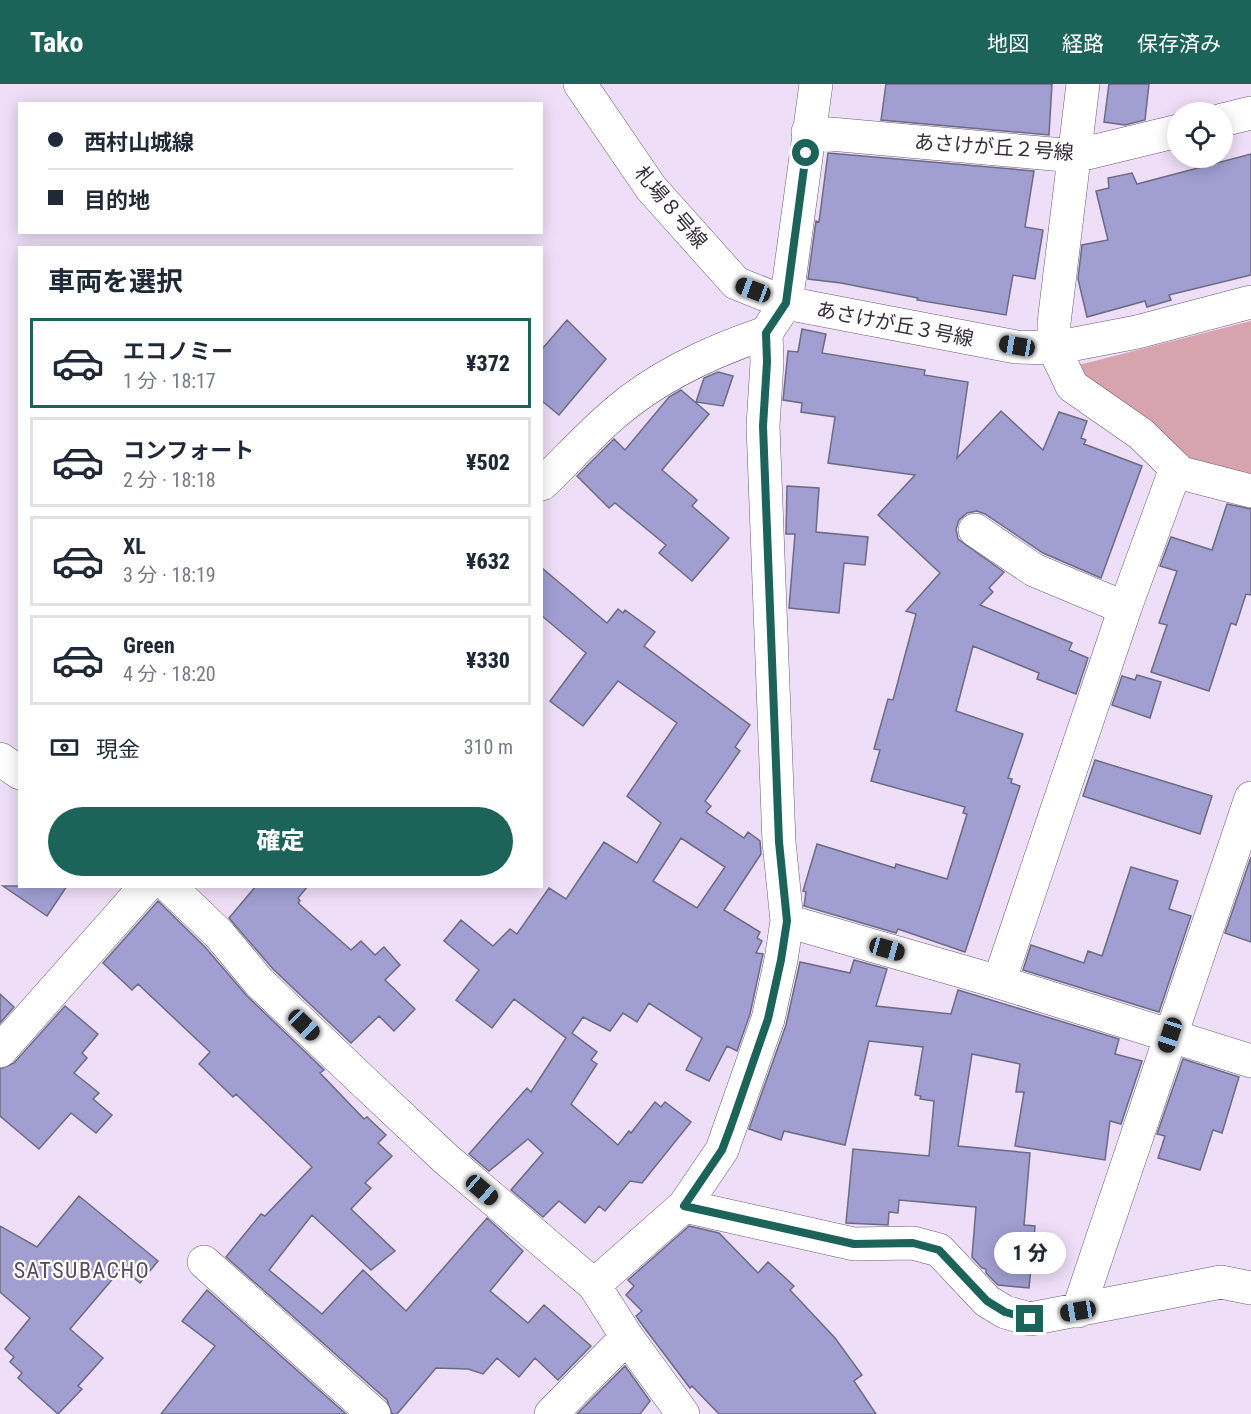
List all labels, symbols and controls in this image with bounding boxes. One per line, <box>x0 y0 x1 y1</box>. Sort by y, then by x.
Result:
text: Tako <box>30 26 83 59</box>
text: 地図 <box>987 32 1029 56</box>
text: 経路 <box>1062 32 1104 56</box>
text: 保存済み <box>1137 32 1221 56</box>
map controls <box>1167 102 1233 168</box>
button: locate <box>1167 102 1233 168</box>
street label: あさけが丘２号線 <box>913 129 1075 165</box>
text: 西村山城線 <box>84 130 194 155</box>
route start <box>792 139 819 166</box>
street label: 札場８号線 <box>630 161 712 253</box>
text: 目的地 <box>84 188 150 213</box>
text: 車両を選択 <box>48 266 183 298</box>
car <box>733 275 773 305</box>
street label: あさけが丘３号線 <box>814 297 976 351</box>
car <box>998 334 1036 358</box>
icon: car <box>51 336 105 390</box>
text: エコノミー <box>123 339 233 364</box>
text: ¥372 <box>466 351 510 376</box>
text: 1 分 · 18:17 <box>123 369 216 393</box>
icon: car <box>51 435 105 489</box>
text: コンフォート <box>123 438 254 463</box>
text: ¥502 <box>466 450 510 475</box>
text: 2 分 · 18:18 <box>123 468 216 492</box>
icon: car <box>51 534 105 588</box>
text: XL <box>123 534 146 559</box>
text: ¥632 <box>466 549 510 574</box>
text: 3 分 · 18:19 <box>123 563 216 587</box>
icon: car <box>51 633 105 687</box>
text: Green <box>123 633 175 658</box>
text: ¥330 <box>466 648 510 673</box>
text: 4 分 · 18:20 <box>123 662 216 686</box>
icon: cash <box>48 731 81 764</box>
text: 310 m <box>464 735 513 759</box>
text: 現金 <box>96 737 140 762</box>
button: 確定 <box>48 807 513 876</box>
car <box>867 935 907 963</box>
car <box>285 1006 323 1044</box>
car <box>1156 1015 1184 1055</box>
car <box>463 1171 501 1209</box>
callout: 1 分 <box>994 1232 1066 1274</box>
text: 1 分 <box>1013 1241 1047 1265</box>
district label: SATSUBACHO <box>14 1258 150 1283</box>
car <box>1059 1299 1097 1323</box>
route end <box>1016 1305 1043 1332</box>

